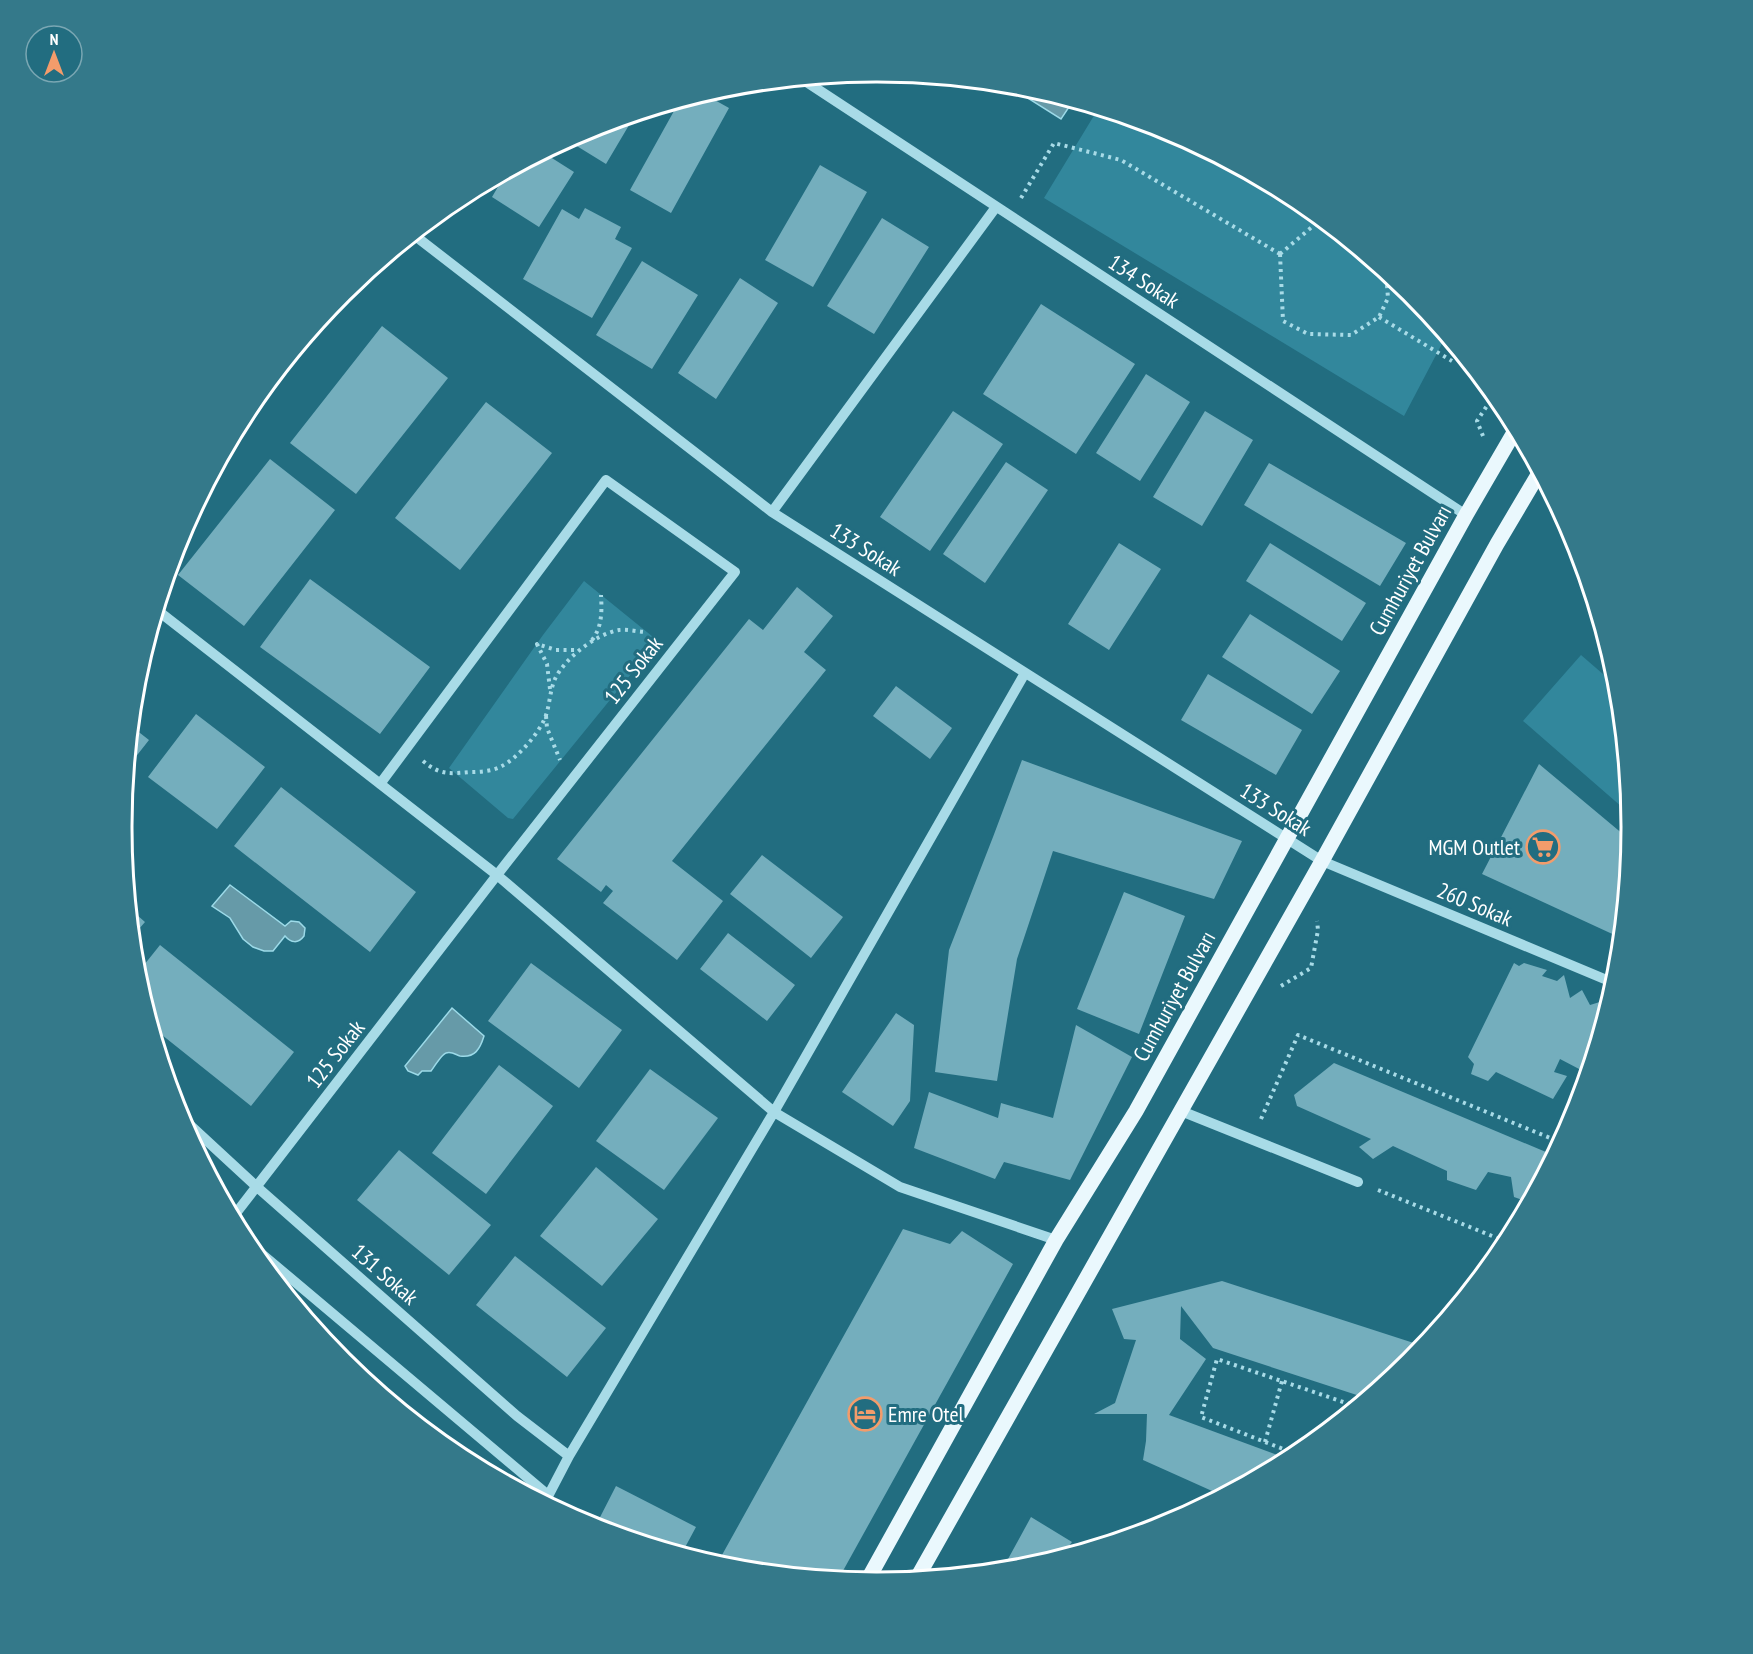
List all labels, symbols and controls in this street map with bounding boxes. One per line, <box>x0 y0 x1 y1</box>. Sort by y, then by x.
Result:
north arrow <box>24 24 84 84</box>
text: N <box>50 29 58 49</box>
street label: 134 Sokak <box>1103 248 1185 315</box>
street label: Cumhuriyet Bulvarı <box>1363 500 1457 640</box>
street label: 133 Sokak <box>825 516 907 582</box>
street label: 125 Sokak <box>598 630 669 710</box>
street label: 133 Sokak <box>1235 776 1317 842</box>
supermarket icon: MGM Outlet <box>1525 829 1561 865</box>
place label: MGM Outlet <box>1429 833 1520 861</box>
street label: 260 Sokak <box>1433 876 1517 933</box>
street label: Cumhuriyet Bulvarı <box>1127 926 1221 1066</box>
street label: 125 Sokak <box>300 1014 371 1094</box>
street label: 131 Sokak <box>346 1237 424 1311</box>
hotel icon: Emre Otel <box>847 1396 883 1432</box>
place label: Emre Otel <box>888 1400 965 1428</box>

